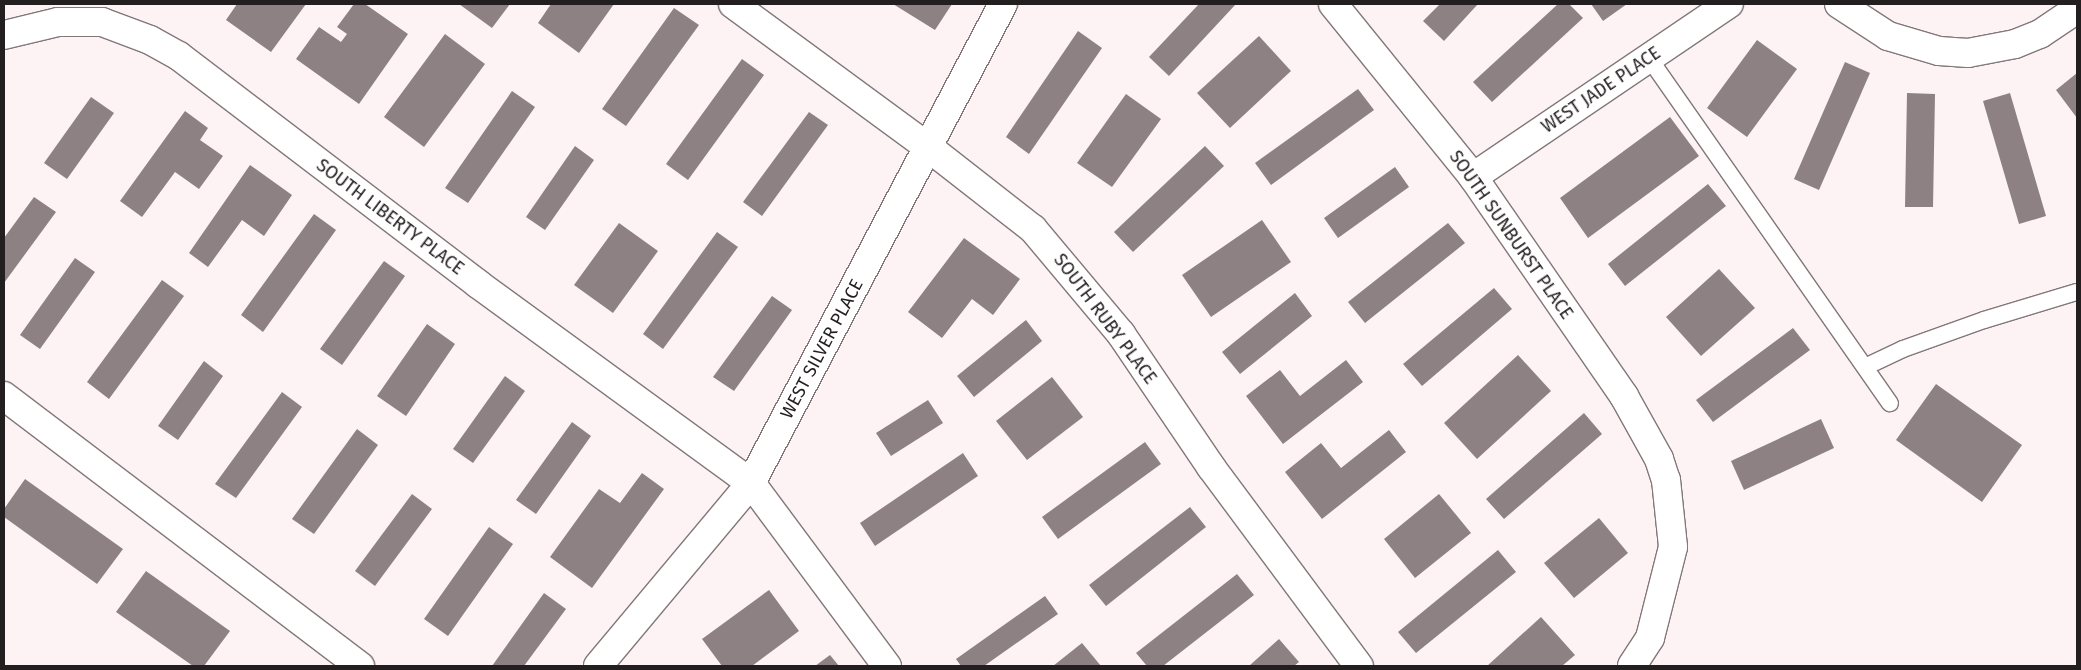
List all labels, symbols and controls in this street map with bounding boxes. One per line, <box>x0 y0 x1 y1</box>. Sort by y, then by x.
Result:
street label: WEST JADE PLACE <box>1537 42 1665 138</box>
street label: SOUTH SUNBURST PLACE <box>1445 147 1577 323</box>
street label: SOUTH LIBERTY PLACE <box>312 154 468 280</box>
street label: SOUTH RUBY PLACE <box>1049 250 1161 388</box>
street label: WEST SILVER PLACE <box>776 275 868 423</box>

